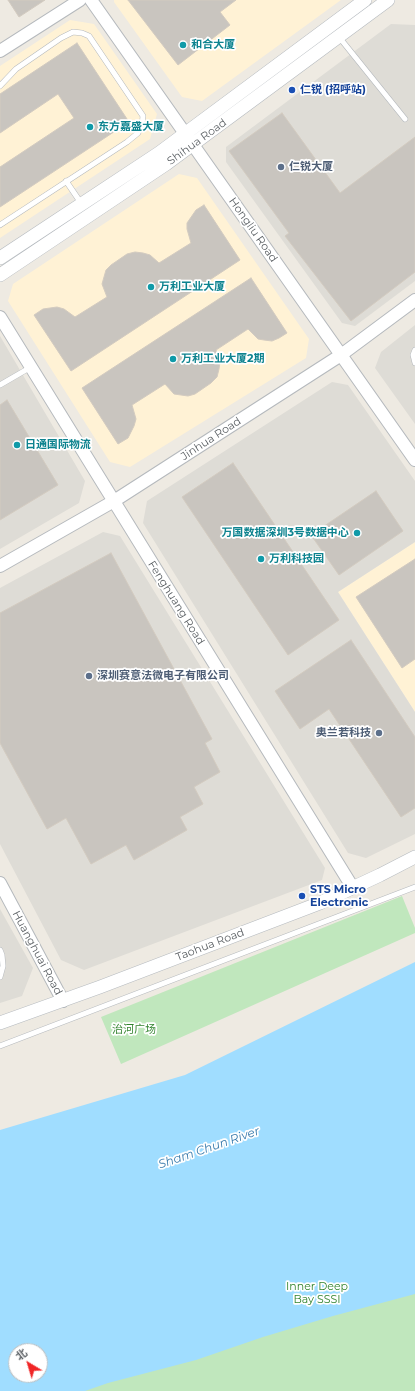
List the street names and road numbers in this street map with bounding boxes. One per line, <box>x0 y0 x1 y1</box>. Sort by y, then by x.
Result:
street label: Shihua Road <box>165 116 229 168</box>
street label: Hongliu Road <box>226 195 280 265</box>
street label: Jinhua Road <box>179 415 243 463</box>
street label: Fenghuang Road <box>145 559 207 647</box>
street label: Huanghuai Road <box>9 909 65 997</box>
street label: Taohua Road <box>174 926 246 964</box>

